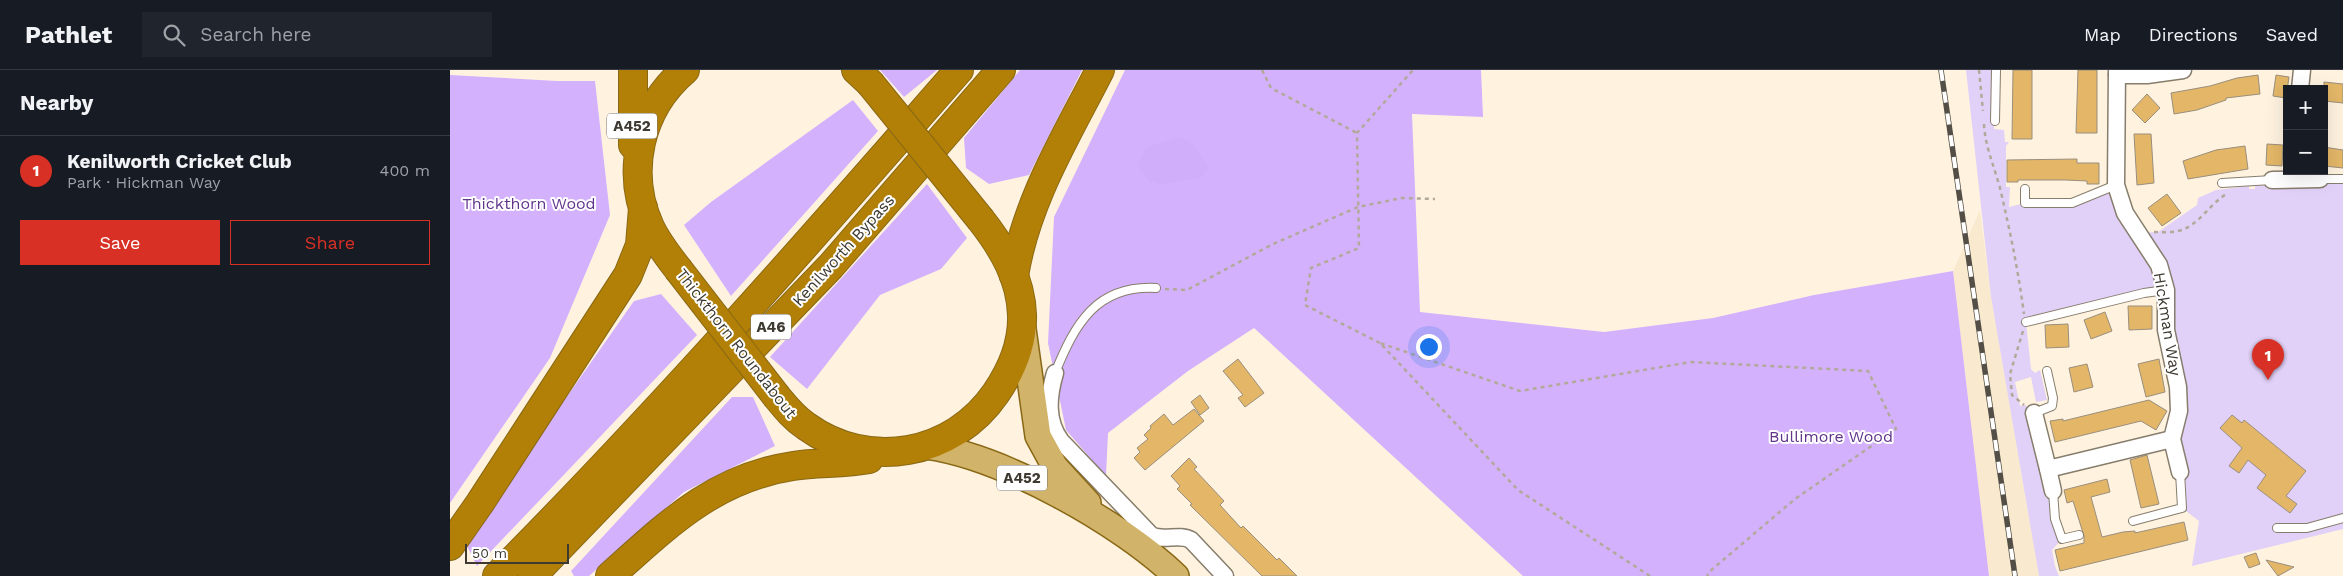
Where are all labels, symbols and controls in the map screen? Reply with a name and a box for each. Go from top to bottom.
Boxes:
search box [142,12,492,57]
text: Pathlet [25,21,112,49]
icon: search [160,21,188,49]
text: Search here [200,23,312,46]
text: Map [2084,24,2121,45]
text: Directions [2149,24,2238,45]
text: Saved [2266,24,2318,45]
map controls [2283,85,2328,175]
button: + [2283,85,2328,130]
text: Nearby [20,90,93,115]
road number: A452 [607,114,657,138]
button: − [2283,130,2328,175]
text: Kenilworth Cricket Club [67,150,292,173]
text: 1 [33,161,39,180]
text: 400 m [380,161,430,180]
text: Park · Hickman Way [67,173,221,192]
street label: Kenilworth Bypass [788,191,898,310]
park label: Thickthorn Wood [462,194,596,213]
button: Save [20,220,220,265]
button: Share [230,220,430,265]
street label: Thickthorn Roundabout [672,265,801,422]
street label: Hickman Way [2150,271,2185,378]
road number: A46 [751,314,791,340]
your location [1416,334,1442,360]
pin: 1 [2252,339,2284,380]
park label: Bullimore Wood [1769,427,1893,446]
road number: A452 [997,466,1047,490]
scale bar [465,541,569,564]
text: 50 m [472,545,507,561]

